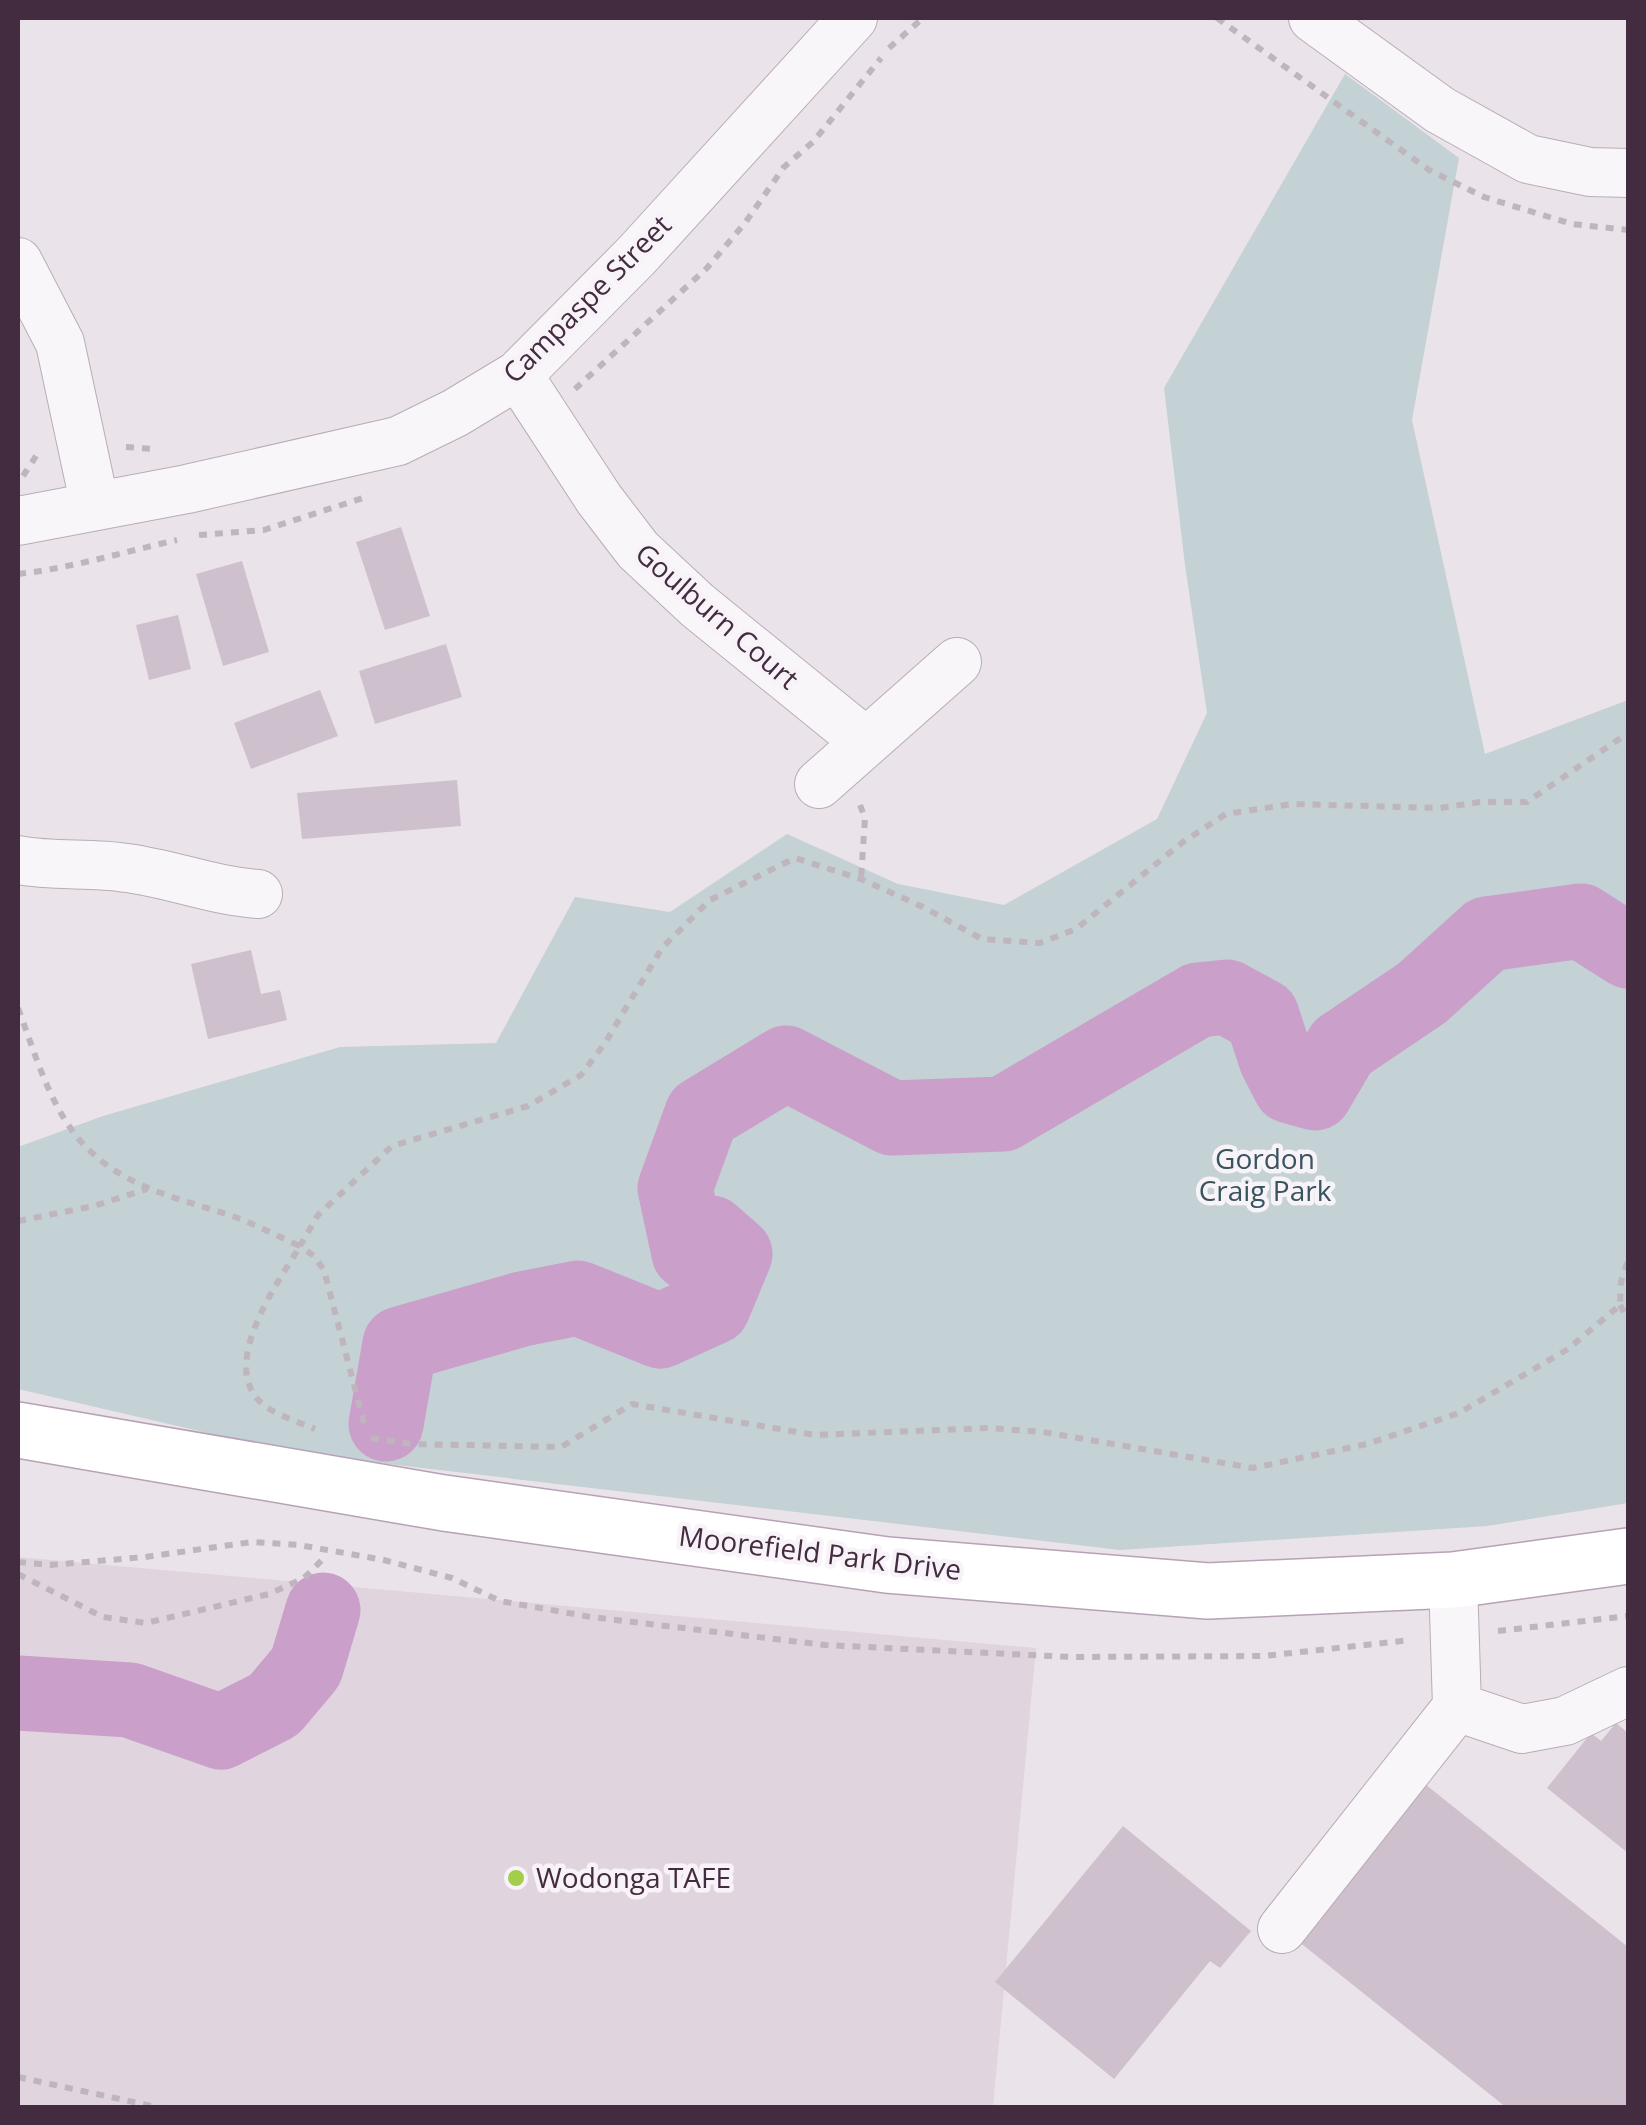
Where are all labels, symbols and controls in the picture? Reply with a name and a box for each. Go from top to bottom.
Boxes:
street label: Campaspe Street [494,206,679,391]
street label: Goulburn Court [628,534,807,697]
park label: Gordon Craig Park [1199,1139,1332,1209]
street label: Moorefield Park Drive [677,1516,963,1588]
place label: Wodonga TAFE [536,1858,731,1896]
marker: Wodonga TAFE [505,1867,527,1889]

